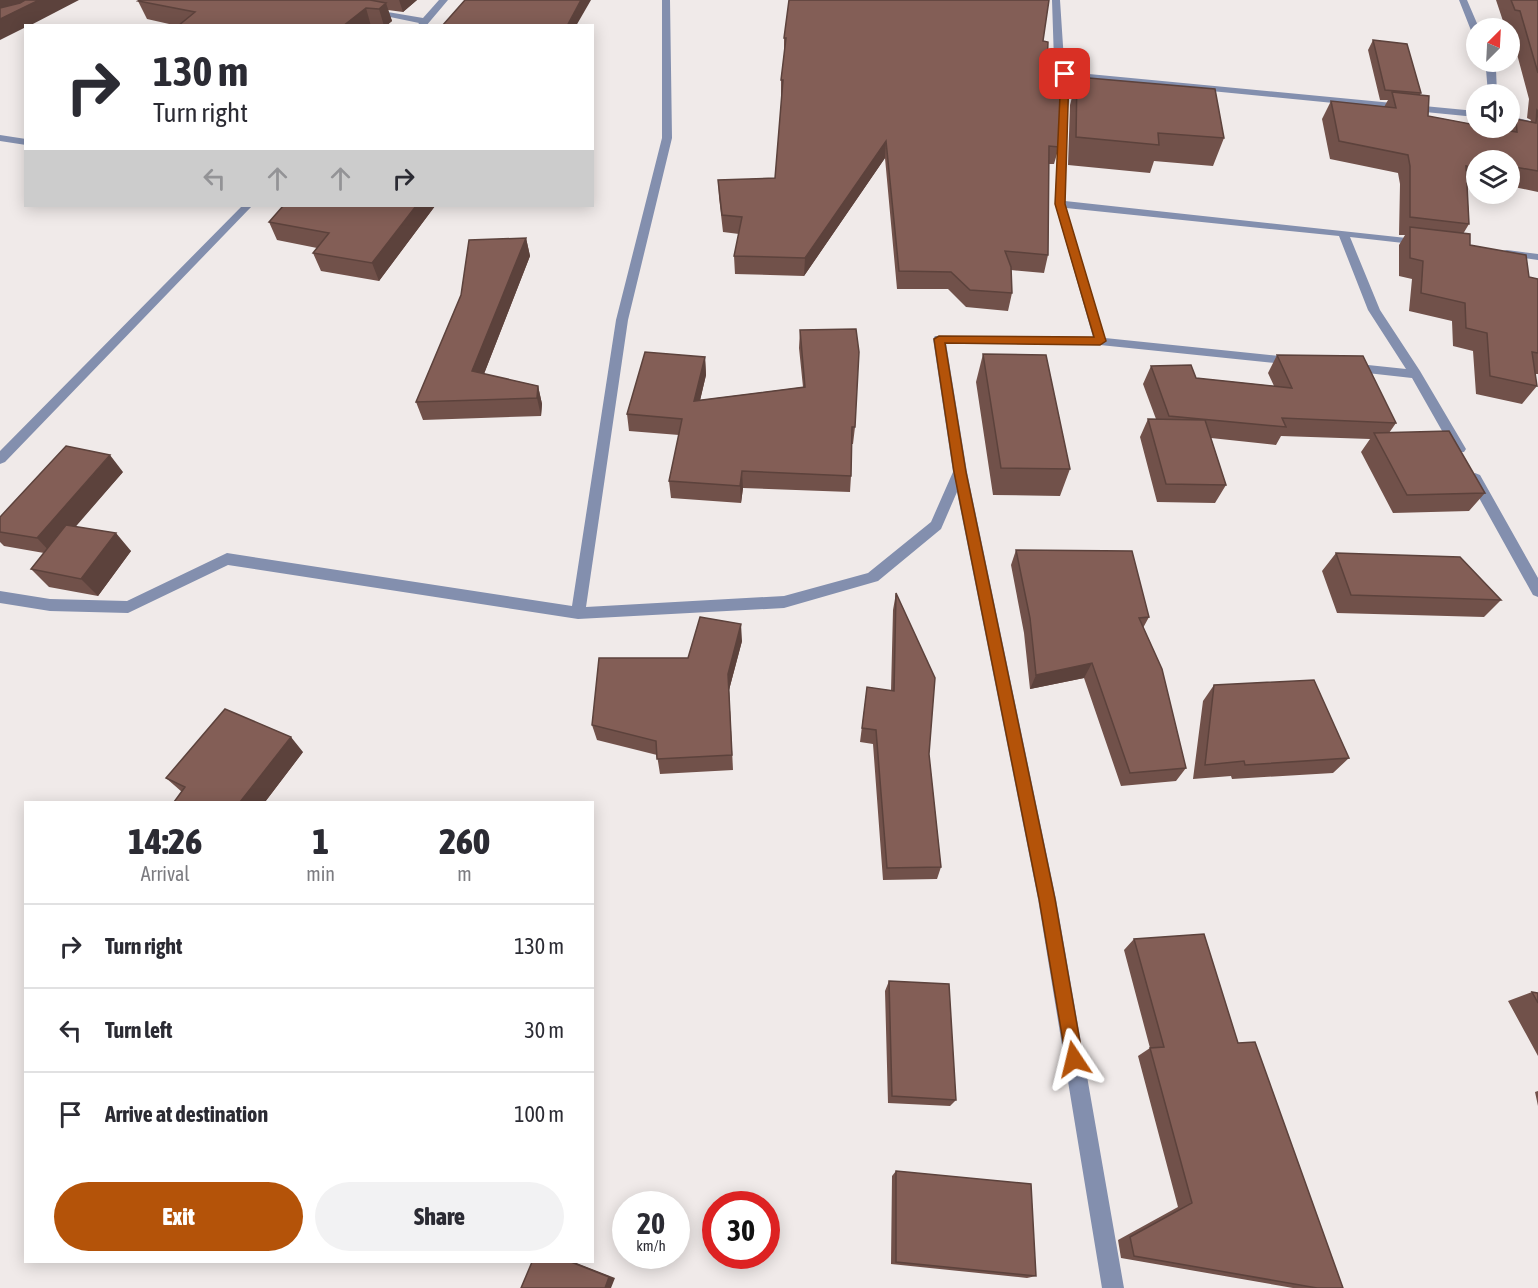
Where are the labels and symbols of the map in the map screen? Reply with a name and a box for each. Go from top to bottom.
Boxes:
north arrow [1466,18,1520,72]
pin [1039,48,1090,99]
position arrow [1042,1027,1106,1091]
speed limit sign: 30 [702,1191,780,1269]

